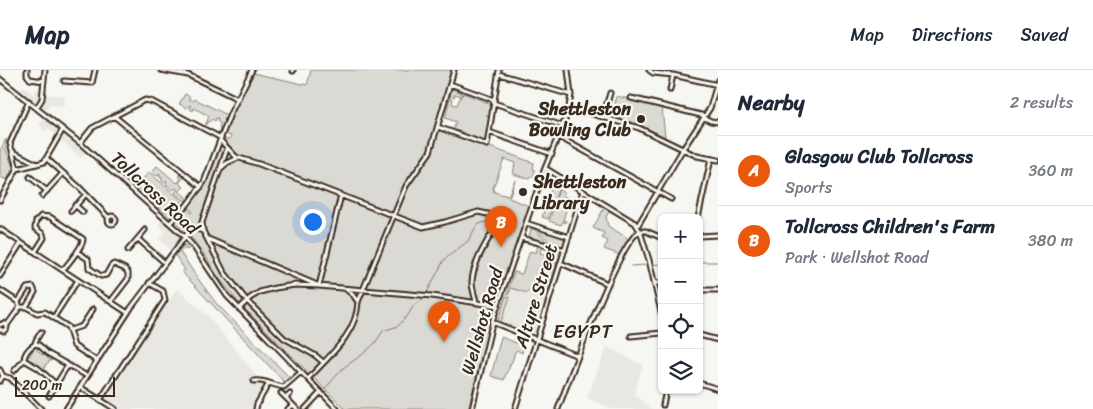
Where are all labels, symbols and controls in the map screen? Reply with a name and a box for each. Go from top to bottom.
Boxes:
text: Map [25,14,69,56]
text: Map [851,19,884,51]
text: Directions [912,19,993,51]
text: Saved [1021,19,1068,51]
text: Nearby [738,84,804,122]
text: 2 results [1010,88,1073,117]
place label: Shettleston Bowling Club [529,93,631,146]
marker: Shettleston Bowling Club [635,113,647,125]
text: Glasgow Club Tollcross [785,140,973,173]
street label: Tollcross Road [103,143,208,244]
text: A [749,156,759,185]
text: 360 m [1029,156,1073,185]
place label: Shettleston Library [532,166,626,219]
text: Sports [785,173,832,202]
marker: Shettleston Library [517,186,529,198]
pin: B [485,206,517,247]
your location [300,209,326,235]
text: Tollcross Children's Farm [785,210,995,243]
map controls [658,214,703,394]
button: + [658,214,703,259]
text: B [749,226,759,255]
text: 380 m [1028,226,1073,255]
street label: Altyre Street [505,240,567,353]
text: Park · Wellshot Road [785,243,928,272]
button: − [658,259,703,304]
street label: Wellshot Road [451,262,513,378]
pin: A [428,301,460,342]
button: locate [658,304,703,349]
district label: EGYPT [553,315,613,348]
button: layers [658,349,703,394]
text: 200 m [22,373,62,398]
scale bar [15,374,115,397]

